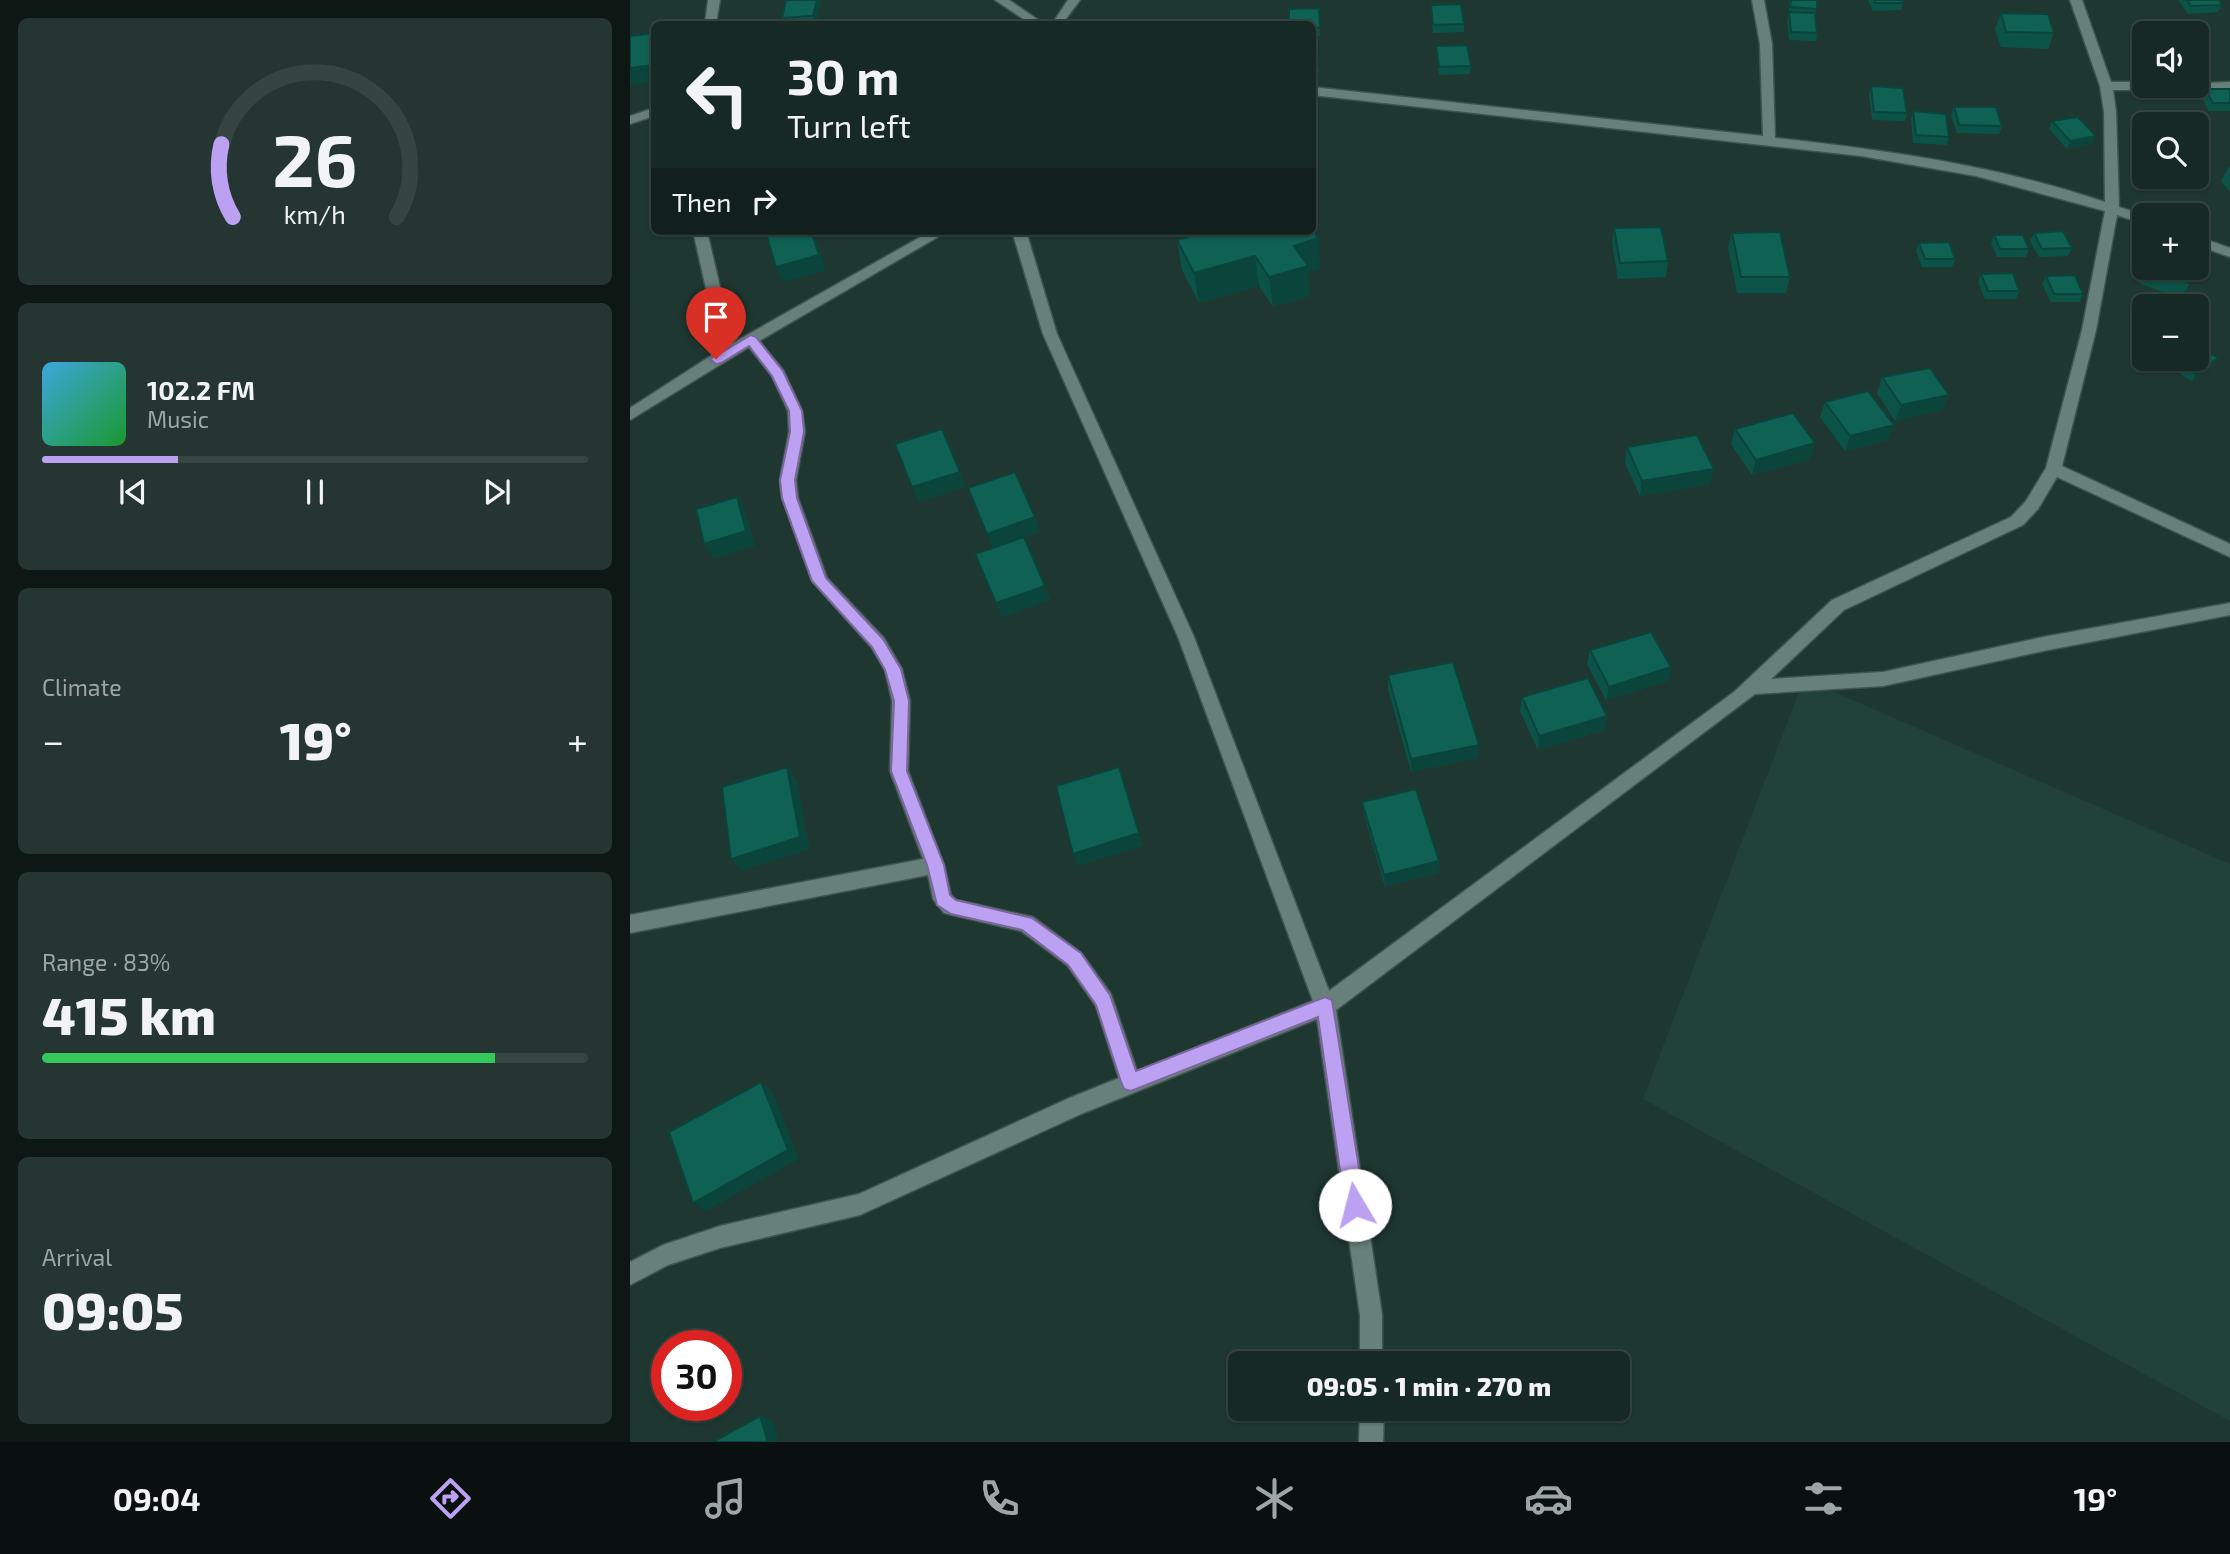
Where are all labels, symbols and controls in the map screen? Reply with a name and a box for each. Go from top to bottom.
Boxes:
map controls [2132,21,2209,371]
button: sound [2132,21,2209,98]
text: 30 m [787,46,899,105]
icon: left [672,49,763,140]
text: Turn left [787,106,911,144]
button: search [2132,112,2209,189]
text: 26 [272,115,358,203]
icon: right [745,182,783,220]
text: Then [672,186,731,217]
text: km/h [284,199,346,229]
button: + [2132,203,2209,280]
pin [686,287,746,359]
button: − [2132,294,2209,371]
icon: arrive [697,298,735,336]
text: 102.2 FM [147,374,255,405]
text: Music [147,405,209,433]
icon: previous [114,473,152,511]
icon: pause [296,473,334,511]
icon: next [478,473,516,511]
text: Climate [42,673,122,701]
text: 19° [280,708,352,770]
text: − [42,717,64,763]
text: + [567,717,588,763]
text: Range · 83% [42,948,170,976]
text: 415 km [42,983,216,1045]
position arrow [1318,1168,1392,1242]
text: Arrival [42,1243,112,1271]
text: 09:05 [42,1278,184,1340]
speed limit sign: 30 [651,1330,742,1421]
text: 09:05 · 1 min · 270 m [1307,1370,1551,1401]
icon: directions [426,1474,475,1523]
icon: music [701,1474,750,1523]
icon: phone [975,1474,1024,1523]
icon: climate [1250,1474,1299,1523]
icon: car [1524,1474,1573,1523]
icon: filters [1799,1474,1848,1523]
text: 09:04 [113,1479,201,1517]
text: 19° [2073,1479,2117,1517]

